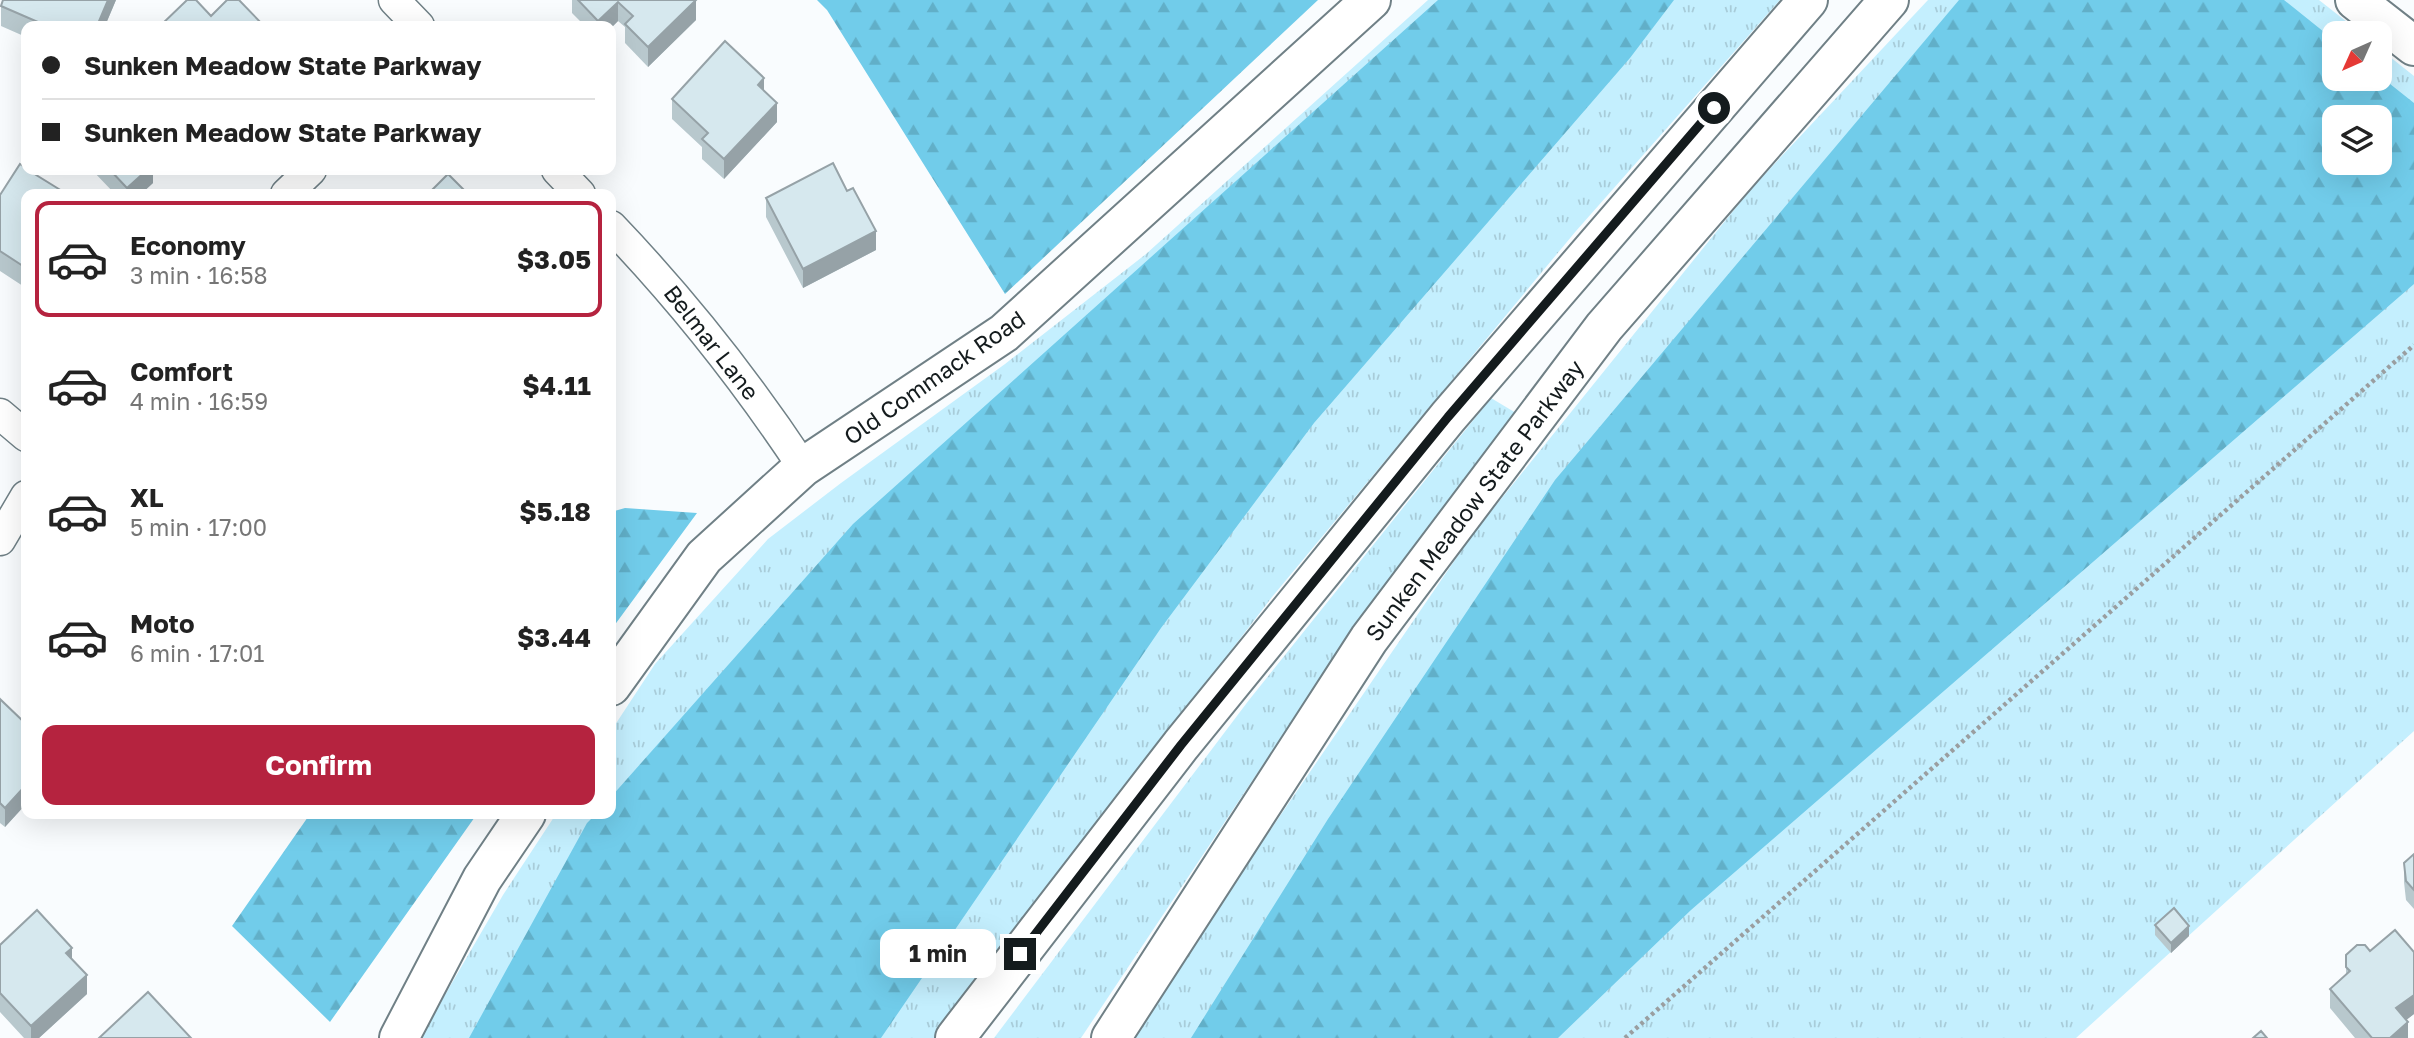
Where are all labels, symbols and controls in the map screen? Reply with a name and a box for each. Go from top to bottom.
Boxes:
north arrow [2322,21,2392,91]
map controls [2322,21,2392,175]
text: Sunken Meadow State Parkway [84,50,482,81]
route start [1698,92,1730,124]
button: layers [2322,105,2392,175]
text: Sunken Meadow State Parkway [84,117,482,148]
icon: car [46,228,109,291]
text: Economy [130,230,246,261]
text: $3.05 [517,244,591,275]
text: 3 min · 16:58 [130,261,268,289]
street label: Belmar Lane [658,279,766,405]
street label: Old Commack Road [838,304,1030,450]
icon: car [46,354,109,417]
street label: Sunken Meadow State Parkway [1359,354,1589,646]
text: Comfort [130,356,233,387]
text: $4.11 [522,370,591,401]
text: 4 min · 16:59 [130,387,268,415]
icon: car [46,480,109,543]
text: XL [130,482,164,513]
text: $5.18 [519,496,591,527]
text: 5 min · 17:00 [130,513,267,541]
icon: car [46,606,109,669]
text: Moto [130,608,195,639]
text: $3.44 [517,622,591,653]
text: 6 min · 17:01 [130,639,264,667]
button: Confirm [42,725,595,805]
callout: 1 min [880,930,996,978]
route end [1004,938,1036,970]
text: 1 min [909,939,967,967]

